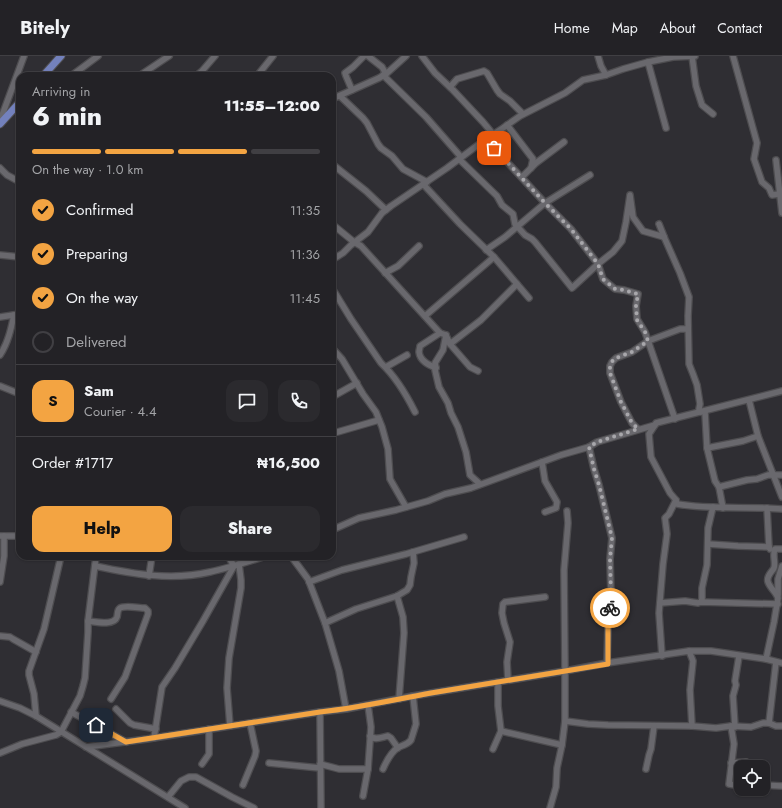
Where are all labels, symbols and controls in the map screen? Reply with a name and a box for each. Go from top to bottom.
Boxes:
text: Bitely [20,14,70,41]
text: Home [554,18,590,38]
text: Map [612,18,638,38]
text: About [660,18,695,38]
text: Contact [717,18,762,38]
text: Arriving in [32,82,90,101]
text: 11:55–12:00 [224,95,320,117]
text: 6 min [32,97,102,135]
pin [477,131,511,165]
icon: bag [483,137,505,159]
text: On the way · 1.0 km [32,160,143,179]
icon: check [32,199,54,221]
text: Confirmed [66,199,134,221]
text: 11:35 [290,201,320,220]
icon: check [32,243,54,265]
text: Preparing [66,243,128,265]
text: 11:36 [290,245,320,264]
icon: check [32,287,54,309]
text: On the way [66,287,138,309]
text: 11:45 [289,289,320,308]
text: Delivered [66,331,127,353]
text: Sam [84,380,114,402]
button: chat [226,380,268,422]
button: phone [278,380,320,422]
text: S [48,390,58,412]
text: Courier · 4.4 [84,402,157,421]
text: Order #1717 [32,452,113,474]
text: ₦16,500 [257,452,320,474]
button: Help [32,506,172,552]
button: Share [180,506,320,552]
courier [590,588,630,628]
icon: bike [599,597,621,619]
pin [79,708,113,742]
icon: home [85,714,107,736]
map controls [734,760,770,796]
button: locate [734,760,770,796]

